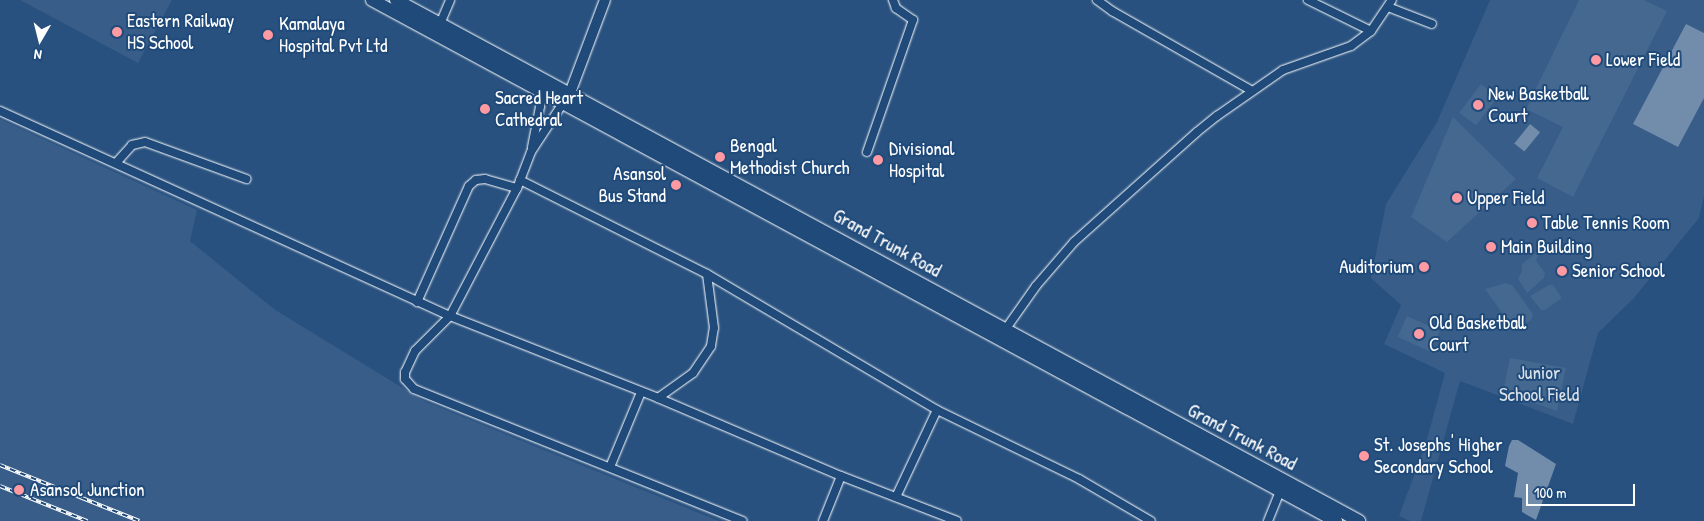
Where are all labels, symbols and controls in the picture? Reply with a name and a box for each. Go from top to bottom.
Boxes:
place label: Eastern Railway HS School [127,10,234,54]
place label: Kamalaya Hospital Pvt Ltd [279,13,387,57]
north arrow [15,15,65,65]
marker: Eastern Railway HS School [111,26,123,38]
marker: Kamalaya Hospital Pvt Ltd [261,28,275,42]
text: N [33,45,43,65]
place label: Lower Field [1606,49,1680,71]
marker: Lower Field [1590,54,1602,66]
place label: New Basketball Court [1488,83,1589,127]
place label: Sacred Heart Cathedral [495,87,583,131]
marker: New Basketball Court [1472,99,1484,111]
marker: Sacred Heart Cathedral [479,103,491,115]
place label: Bengal Methodist Church [730,135,850,179]
place label: Divisional Hospital [889,138,954,182]
marker: Bengal Methodist Church [714,151,726,163]
marker: Divisional Hospital [871,153,885,167]
place label: Asansol Bus Stand [598,163,666,207]
marker: Asansol Bus Stand [670,179,682,191]
place label: Upper Field [1467,187,1544,209]
marker: Upper Field [1451,192,1463,204]
street label: Grand Trunk Road [829,204,945,282]
place label: Table Tennis Room [1542,212,1670,234]
marker: Table Tennis Room [1526,217,1538,229]
place label: Main Building [1501,236,1592,258]
marker: Main Building [1485,241,1497,253]
place label: Auditorium [1339,256,1414,278]
place label: Senior School [1572,260,1665,282]
marker: Auditorium [1418,261,1430,273]
marker: Senior School [1556,265,1568,277]
place label: Old Basketball Court [1429,312,1526,356]
marker: Old Basketball Court [1413,328,1425,340]
park label: Junior School Field [1499,362,1579,406]
street label: Grand Trunk Road [1184,399,1300,475]
place label: St. Josephs' Higher Secondary School [1374,434,1503,478]
marker: St. Josephs' Higher Secondary School [1358,450,1370,462]
scale bar [1529,474,1638,506]
place label: Asansol Junction [30,479,145,501]
text: 100 m [1534,482,1567,503]
marker: Asansol Junction [12,483,26,497]

